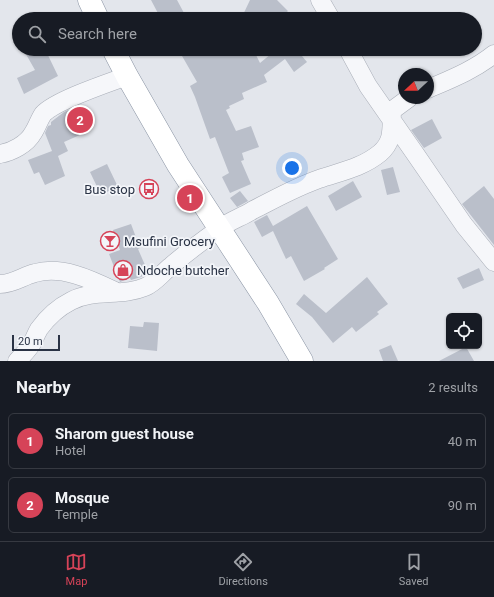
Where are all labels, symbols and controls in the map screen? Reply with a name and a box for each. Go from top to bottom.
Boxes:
search box [12,12,482,56]
icon: search [26,23,48,45]
text: Search here [58,25,137,43]
north arrow [398,68,434,104]
pin: 2 [67,105,93,135]
your location [282,158,302,178]
bus stop icon: Bus stop [138,178,160,200]
place label: Bus stop [84,182,135,197]
pin: 1 [177,183,203,213]
bar icon: Msufini Grocery [99,230,121,252]
place label: Msufini Grocery [124,234,215,249]
shop icon: Ndoche butcher [112,259,134,281]
place label: Ndoche butcher [137,263,230,278]
map controls [446,313,482,349]
button: locate [446,313,482,349]
scale bar [12,333,60,352]
text: 20 m [18,335,43,348]
text: Nearby [16,377,71,397]
text: 2 results [428,380,478,395]
text: Sharom guest house [55,425,194,443]
text: 1 [26,434,34,449]
text: 40 m [448,434,477,449]
text: Hotel [55,443,86,458]
text: Mosque [55,489,109,507]
text: 2 [26,498,34,513]
text: 90 m [448,498,477,513]
text: Temple [55,507,98,522]
tab: Map [65,551,87,588]
tab: Directions [218,551,268,588]
tab: Saved [399,551,429,588]

